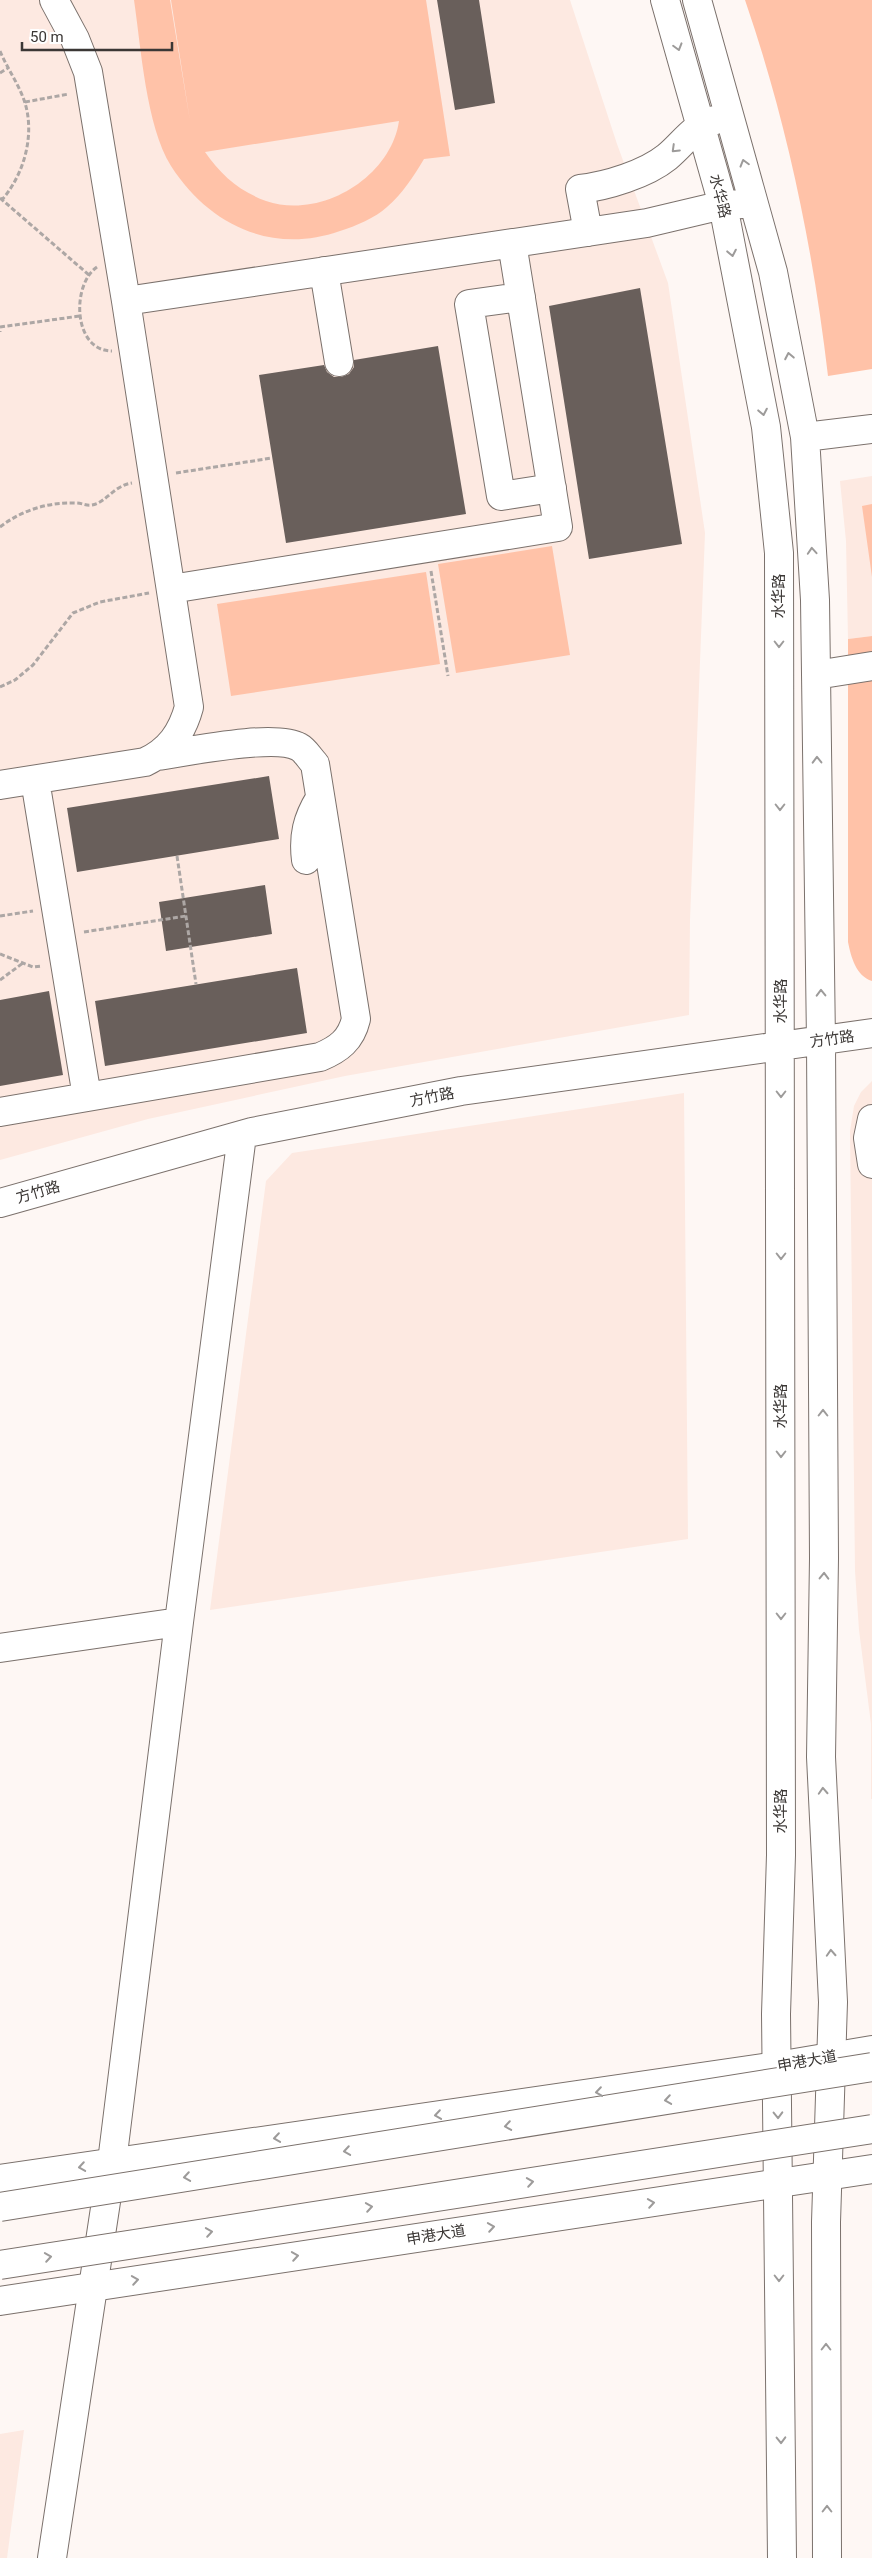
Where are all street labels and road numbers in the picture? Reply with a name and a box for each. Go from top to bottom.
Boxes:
street label: 水华路 [706,172,734,220]
street label: 水华路 [770,573,788,619]
street label: 水华路 [772,978,790,1024]
street label: 方竹路 [808,1027,856,1051]
street label: 方竹路 [408,1084,456,1110]
street label: 方竹路 [14,1177,62,1207]
street label: 水华路 [772,1383,790,1429]
street label: 水华路 [772,1788,790,1834]
street label: 申港大道 [776,2047,838,2075]
street label: 申港大道 [405,2221,467,2249]

